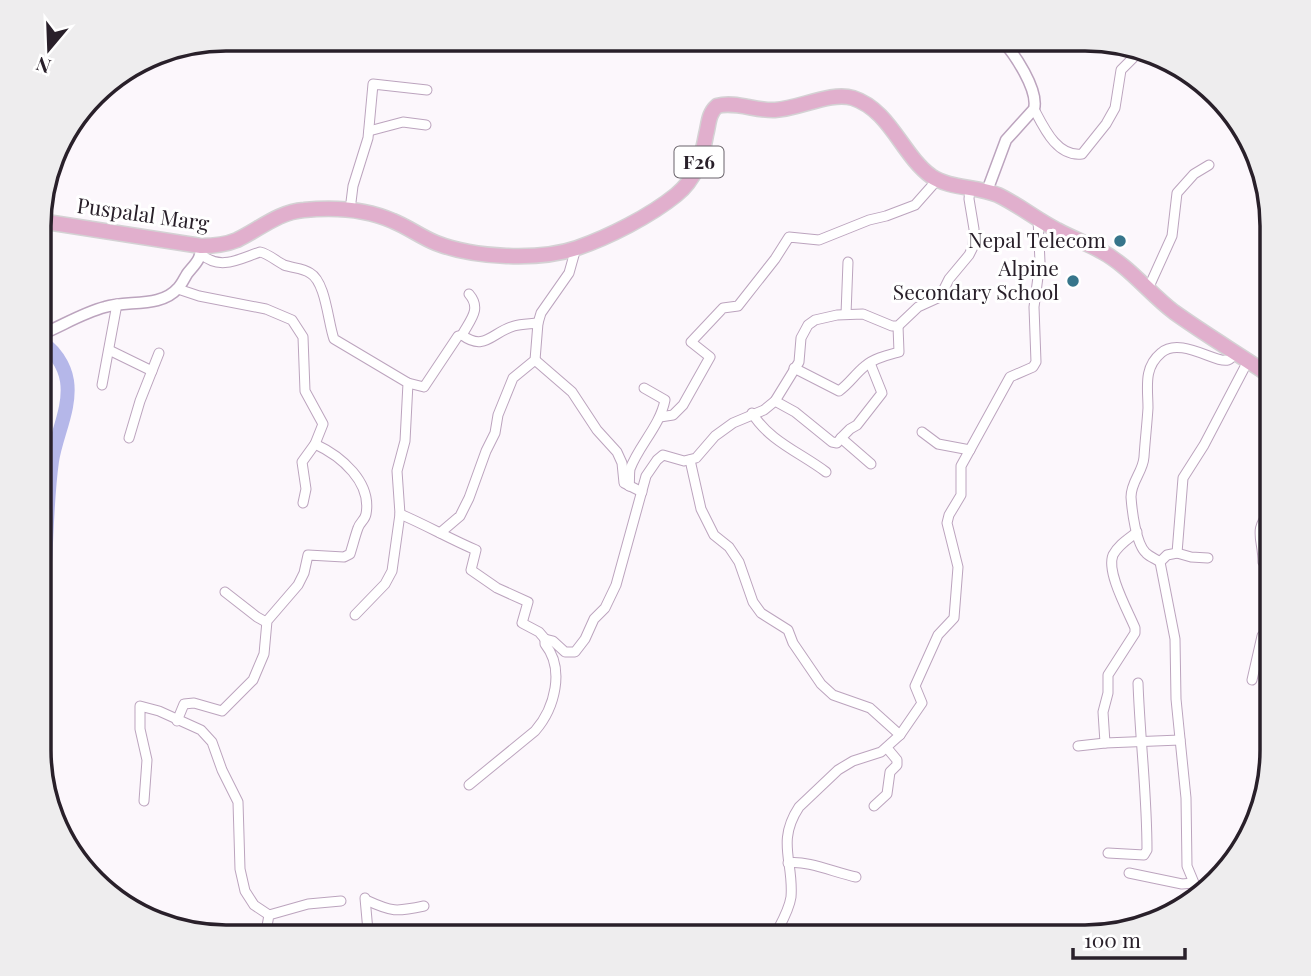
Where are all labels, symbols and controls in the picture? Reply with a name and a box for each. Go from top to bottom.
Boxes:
north arrow [14,14,84,84]
text: N [32,51,54,81]
road number: F26 [674,146,724,178]
street label: Puspalal Marg [75,190,211,236]
place label: Nepal Telecom [968,225,1106,253]
marker: Nepal Telecom [1112,233,1128,249]
place label: Alpine Secondary School [893,253,1059,305]
marker: Alpine Secondary School [1065,273,1081,289]
scale bar [1073,916,1185,960]
text: 100 m [1084,925,1141,953]

